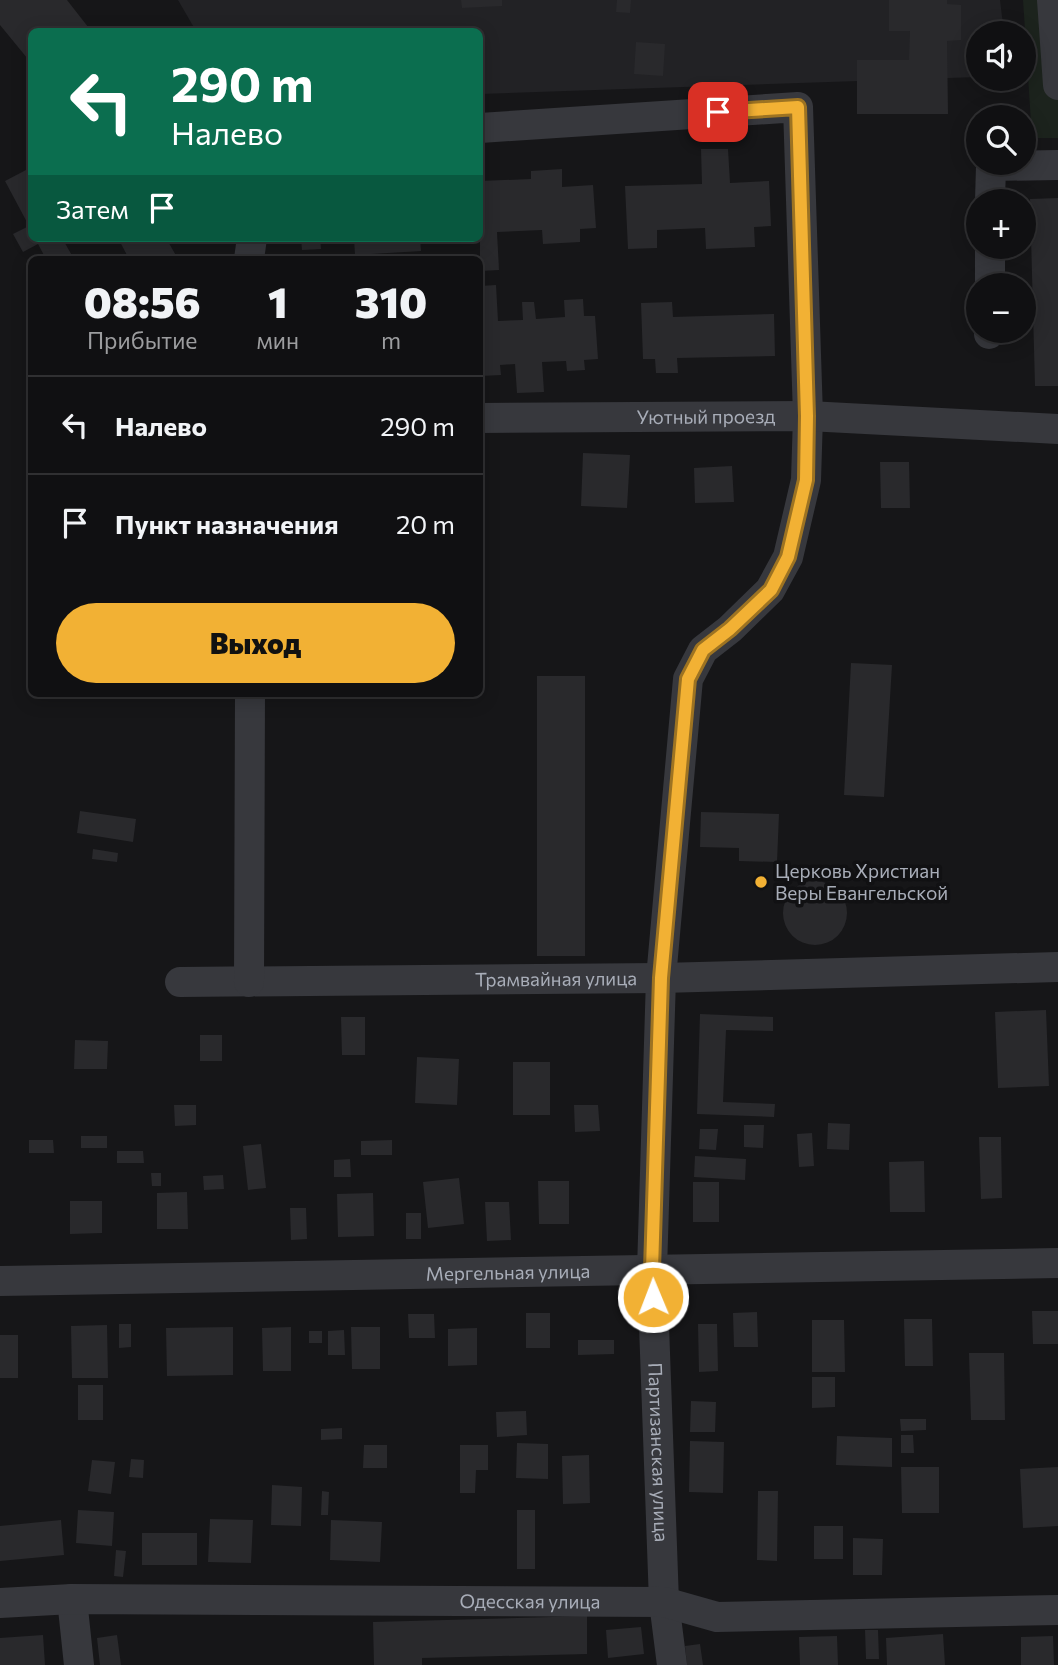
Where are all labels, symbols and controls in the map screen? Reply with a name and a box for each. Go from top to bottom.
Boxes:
map controls [966,21,1036,343]
button: sound [966,21,1036,91]
text: 290 m [171,52,313,112]
icon: left [56,56,147,147]
pin [688,82,748,142]
icon: arrive [699,93,737,131]
button: search [966,105,1036,175]
text: Налево [171,112,283,152]
icon: arrive [143,189,181,227]
button: + [966,189,1036,259]
text: Затем [56,193,129,224]
button: − [966,273,1036,343]
text: 08:56 [84,275,201,327]
text: 1 [268,275,288,327]
text: 310 [355,275,427,327]
text: Прибытие [87,326,197,354]
text: мин [256,326,299,354]
text: m [381,326,401,354]
street label: Уютный проезд [637,404,775,428]
icon: left [56,406,94,444]
text: Налево [115,410,207,441]
text: 290 m [380,410,455,441]
icon: arrive [56,504,94,542]
text: Пункт назначения [115,508,339,539]
text: 20 m [396,508,455,539]
button: Выход [56,603,455,683]
place label: Церковь Христиан Веры Евангельской [775,859,948,904]
marker: Церковь Христиан Веры Евангельской [753,874,769,890]
street label: Трамвайная улица [475,966,637,991]
street label: Мергельная улица [425,1259,590,1285]
position arrow [616,1260,690,1334]
street label: Партизанская улица [644,1362,674,1543]
street label: Одесская улица [459,1589,600,1613]

